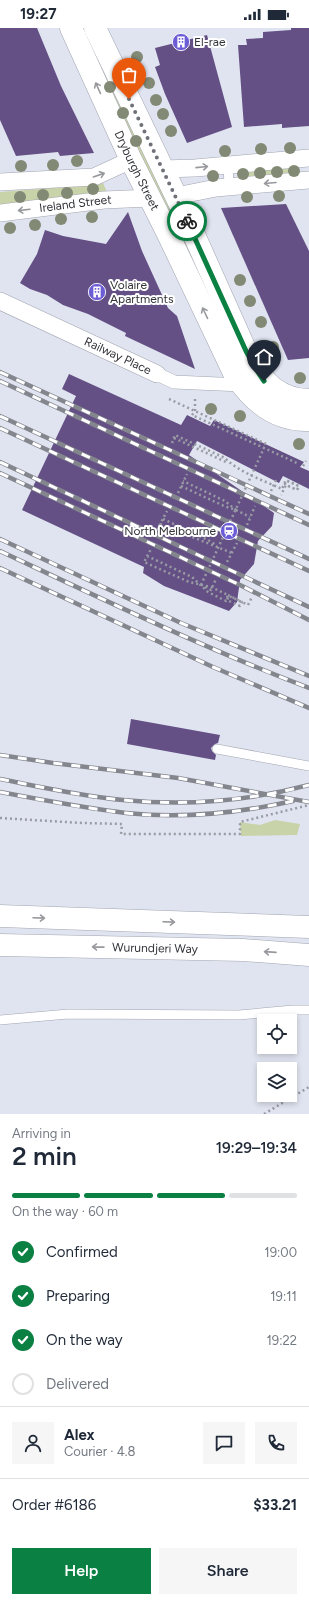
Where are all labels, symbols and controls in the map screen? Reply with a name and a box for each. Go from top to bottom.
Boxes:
text: 19:27 [20,5,57,23]
building icon: El-rae [171,32,191,52]
place label: El-rae [194,35,226,49]
pin [112,58,146,99]
icon: bag [118,64,140,86]
one-way arrow [94,82,101,94]
street label: Dryburgh Street [112,129,162,213]
one-way arrow [195,163,208,171]
one-way arrow [93,170,105,178]
one-way arrow [264,179,277,187]
street label: Ireland Street [38,193,112,215]
courier [167,201,207,241]
one-way arrow [18,206,31,214]
icon: bike [176,210,198,232]
place label: Volaire Apartments [110,278,174,306]
building icon: Volaire Apartments [87,282,107,302]
one-way arrow [201,307,208,319]
street label: Railway Place [82,334,154,378]
pin [247,340,281,381]
icon: home [253,346,275,368]
station icon: North Melbourne [219,521,239,541]
place label: North Melbourne [124,524,216,538]
one-way arrow [32,914,45,921]
one-way arrow [162,918,175,926]
street label: Wurundjeri Way [112,940,199,956]
one-way arrow [92,943,105,951]
one-way arrow [264,948,277,955]
map controls [257,1014,297,1102]
button: locate [257,1014,297,1054]
button: layers [257,1062,297,1102]
text: Arriving in [12,1126,71,1141]
text: 19:29–19:34 [216,1139,297,1157]
text: 2 min [12,1140,77,1172]
text: On the way · 60 m [12,1204,118,1219]
icon: check [12,1241,34,1263]
text: Confirmed [46,1243,118,1261]
text: 19:00 [264,1245,297,1260]
icon: check [12,1285,34,1307]
text: Preparing [46,1287,110,1305]
text: 19:11 [270,1289,297,1304]
icon: check [12,1329,34,1351]
text: On the way [46,1331,123,1349]
text: 19:22 [266,1333,297,1348]
text: Delivered [46,1375,109,1393]
button: person [12,1422,54,1464]
button: chat [203,1422,245,1464]
button: phone [255,1422,297,1464]
text: Alex [64,1426,94,1444]
text: Courier · 4.8 [64,1444,136,1459]
text: Order #6186 [12,1496,96,1514]
text: $33.21 [253,1496,297,1514]
button: Help [12,1548,151,1594]
button: Share [159,1548,297,1594]

